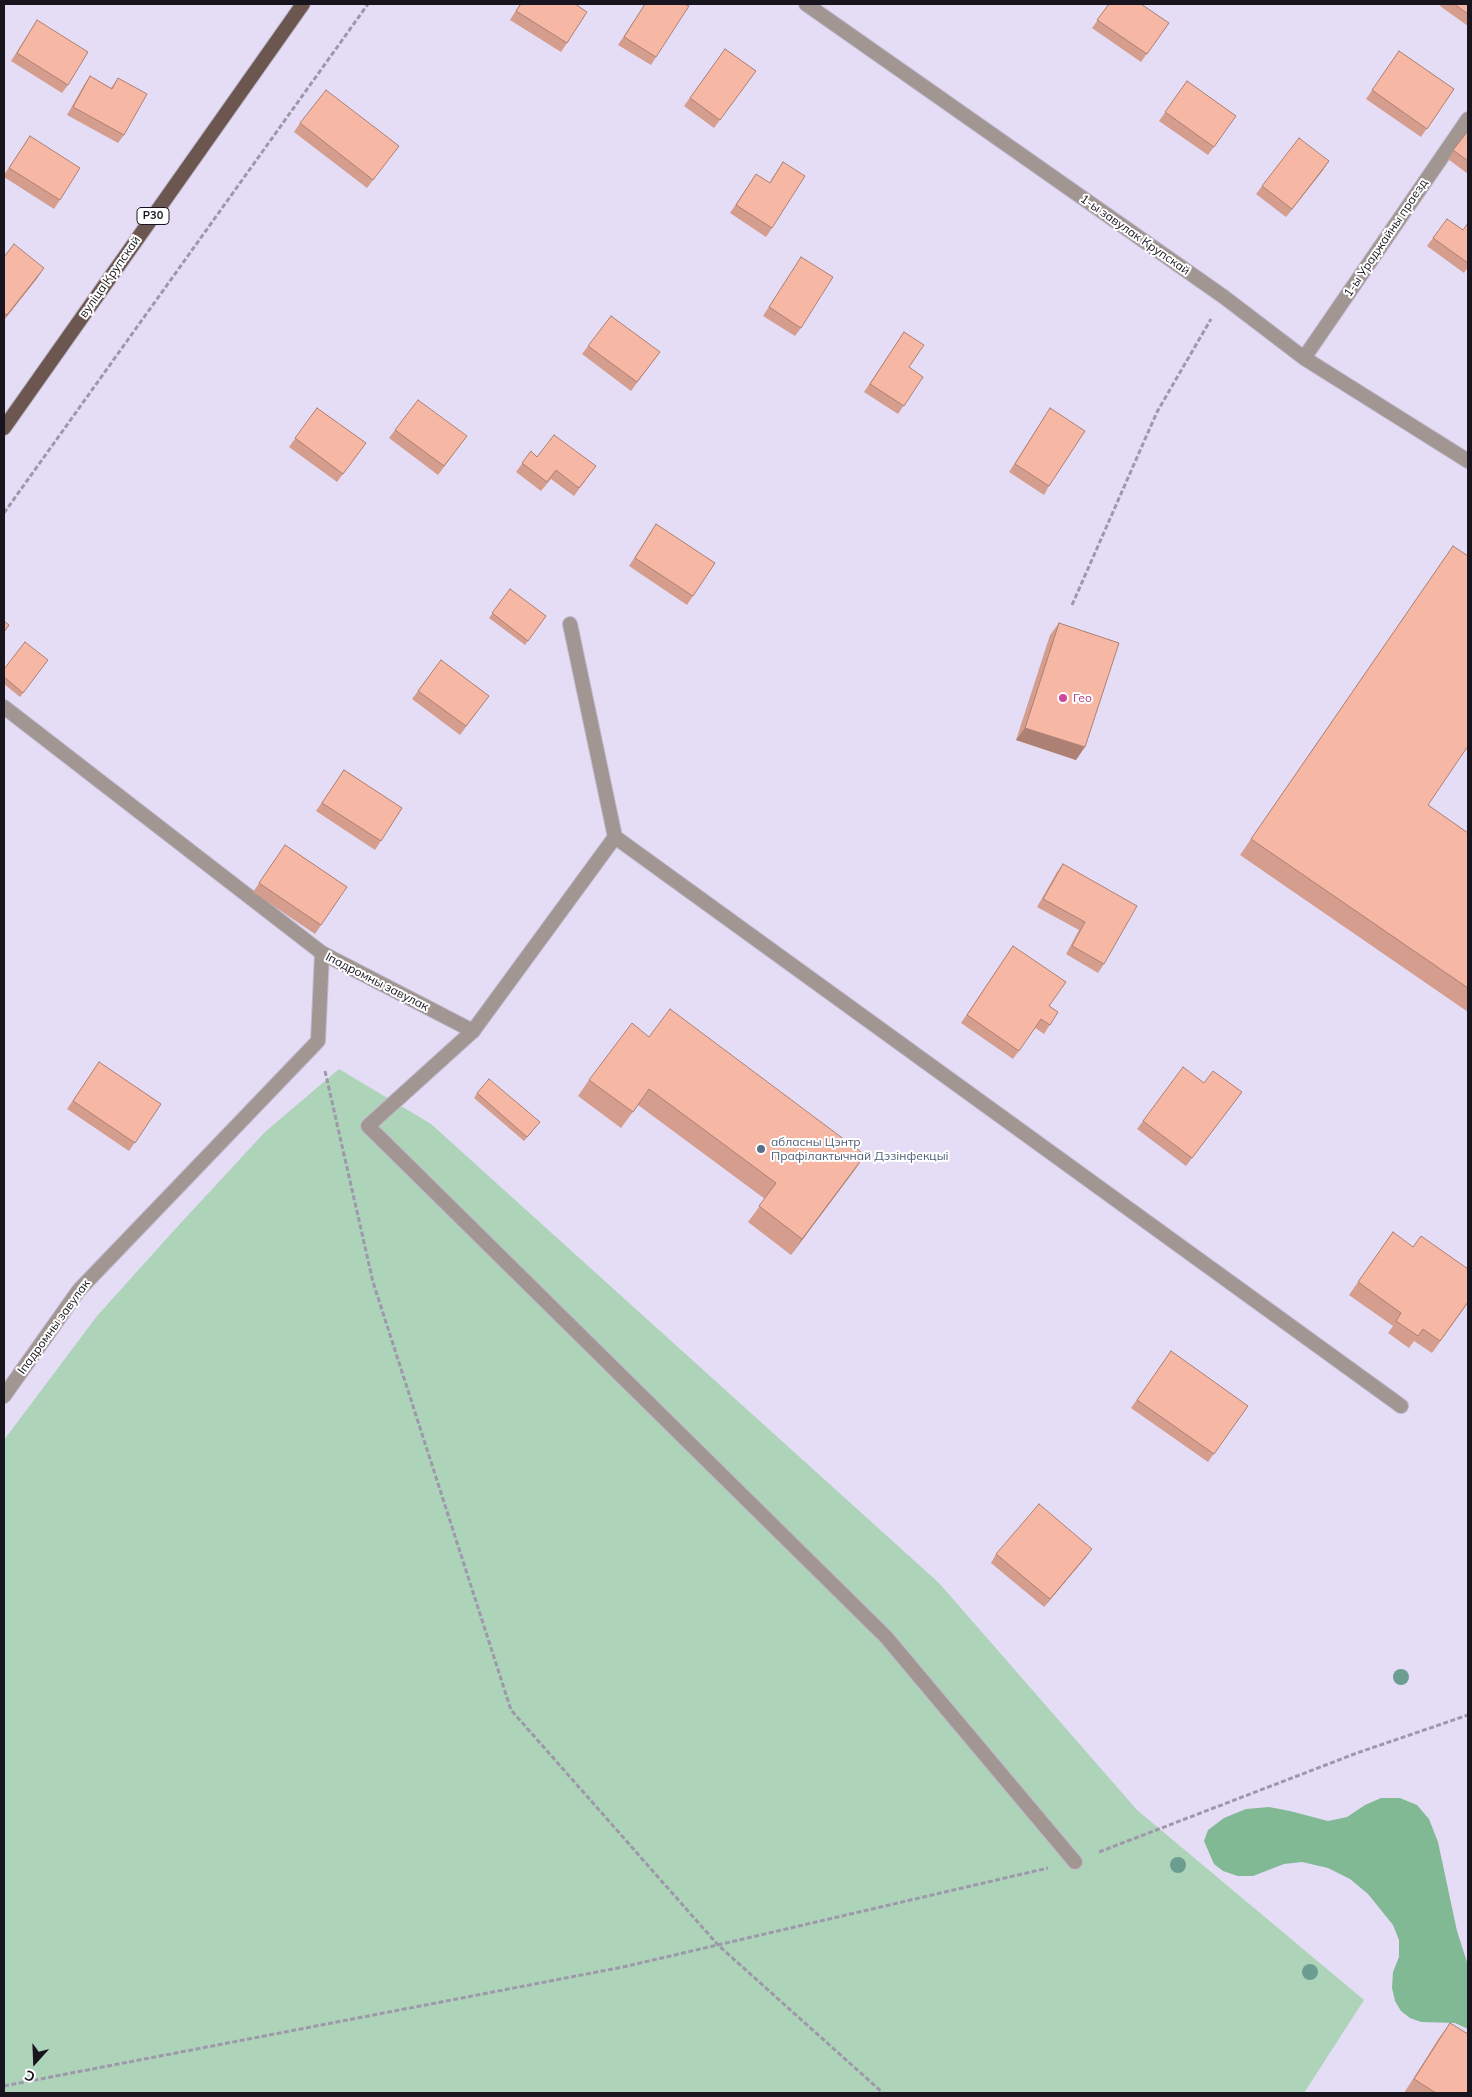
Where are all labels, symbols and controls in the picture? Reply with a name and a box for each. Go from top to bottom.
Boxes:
street label: 1-ы Ураджайны праезд [1341,176,1431,300]
street label: 1-ы завулак Крупскай [1077,192,1193,278]
road number: Р30 [137,208,169,225]
street label: вуліца Крупскай [76,233,144,321]
place label: Гео [1073,691,1092,705]
marker: Гео [1057,692,1069,704]
street label: Іпадромны завулак [323,950,431,1014]
place label: абласны Цэнтр Прафілактычнай Дэзінфекцыі [771,1135,949,1163]
marker: абласны Цэнтр Прафілактычнай Дэзінфекцыі [755,1143,767,1155]
street label: Іпадромны завулак [15,1277,93,1377]
north arrow [10,2037,60,2087]
text: С [22,2066,37,2086]

